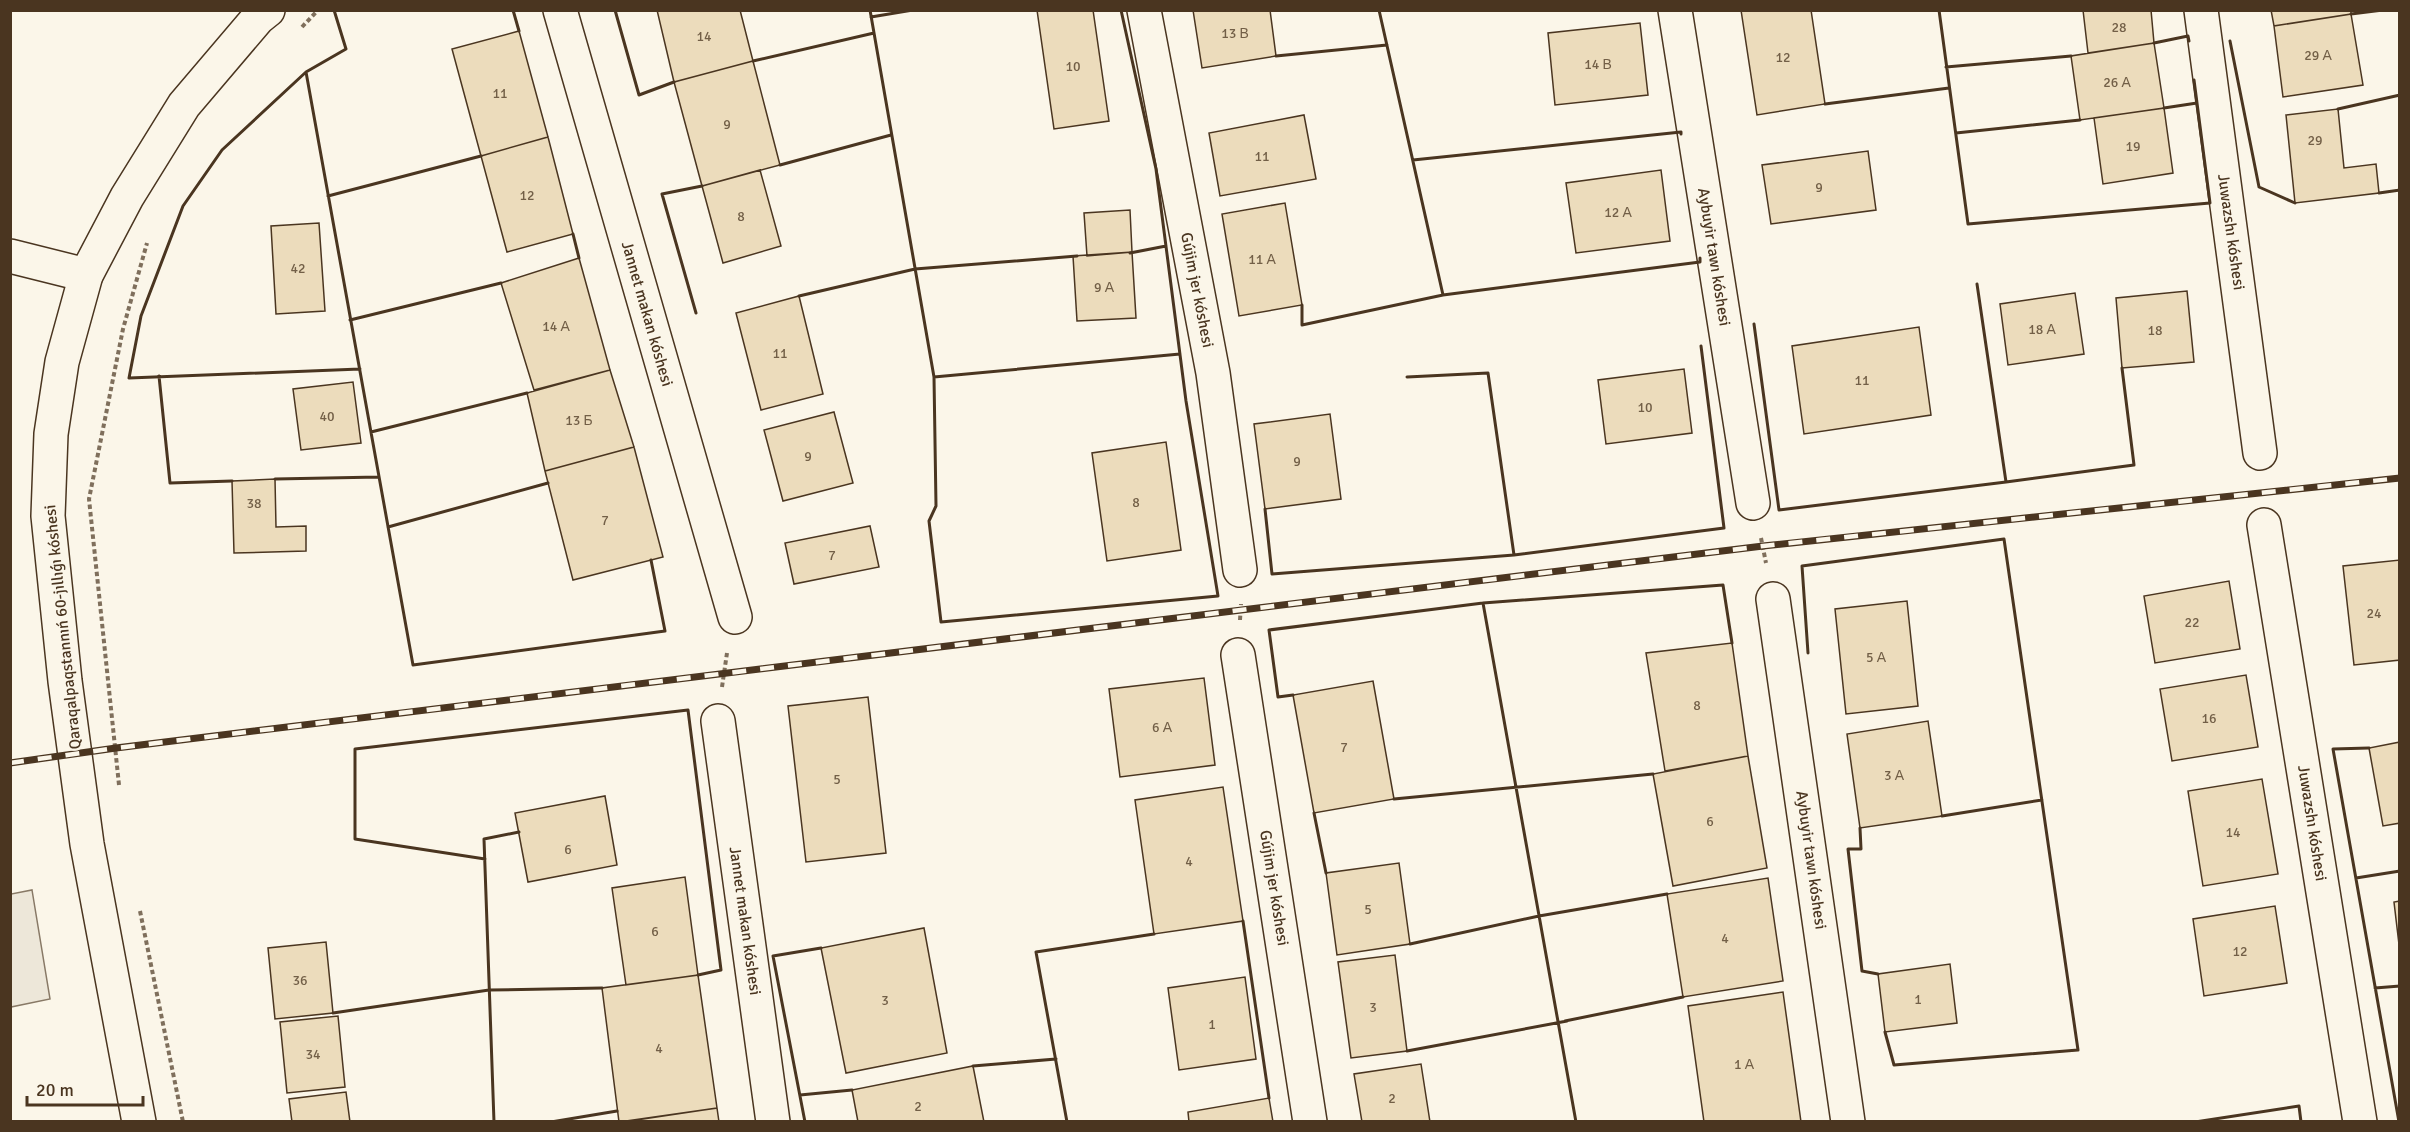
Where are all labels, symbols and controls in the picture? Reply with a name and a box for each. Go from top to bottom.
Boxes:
house number: 28 [2111,19,2127,36]
house number: 13 В [1221,25,1249,42]
house number: 14 [696,28,712,45]
house number: 29 А [2304,47,2332,64]
house number: 12 [1775,49,1791,66]
house number: 14 В [1584,56,1612,73]
house number: 10 [1065,58,1081,75]
house number: 26 А [2103,74,2131,91]
house number: 11 [492,85,508,102]
house number: 9 [723,116,731,133]
house number: 29 [2307,132,2323,149]
house number: 19 [2125,138,2141,155]
house number: 11 [1254,148,1270,165]
street label: Juwazshı kóshesi [2213,173,2249,291]
house number: 9 [1815,179,1823,196]
street label: Aybuyir tawı kóshesi [1693,186,1735,328]
house number: 12 [519,187,535,204]
house number: 12 А [1604,204,1632,221]
house number: 8 [737,208,745,225]
street label: Gújim jer kóshesi [1176,231,1218,349]
street label: Jannet makan kóshesi [617,239,677,389]
house number: 11 А [1248,251,1276,268]
house number: 42 [290,260,306,277]
house number: 9 А [1094,279,1115,296]
house number: 14 А [542,318,570,335]
house number: 18 А [2028,321,2056,338]
house number: 18 [2147,322,2163,339]
house number: 11 [772,345,788,362]
house number: 11 [1854,372,1870,389]
house number: 10 [1637,399,1653,416]
house number: 40 [319,408,335,425]
house number: 13 Б [565,412,593,429]
house number: 9 [804,448,812,465]
house number: 9 [1293,453,1301,470]
house number: 8 [1132,494,1140,511]
house number: 38 [246,495,262,512]
street label: Qaraqalpaqstannıń 60-jıllıǵı kóshesi [40,504,86,750]
house number: 7 [601,512,609,529]
house number: 7 [828,547,836,564]
house number: 24 [2366,605,2382,622]
house number: 22 [2184,614,2200,631]
house number: 5 А [1866,649,1887,666]
house number: 8 [1693,697,1701,714]
house number: 16 [2201,710,2217,727]
house number: 6 А [1152,719,1173,736]
house number: 7 [1340,739,1348,756]
street label: Juwazshı kóshesi [2293,764,2331,882]
house number: 3 А [1884,767,1905,784]
house number: 5 [833,771,841,788]
street label: Aybuyir tawı kóshesi [1791,789,1831,931]
house number: 6 [1706,813,1714,830]
house number: 14 [2225,824,2241,841]
street label: Gújim jer kóshesi [1255,829,1293,947]
house number: 6 [564,841,572,858]
street label: Jannet makan kóshesi [725,845,765,997]
house number: 4 [1185,853,1193,870]
house number: 5 [1364,901,1372,918]
house number: 6 [651,923,659,940]
house number: 4 [1721,930,1729,947]
house number: 12 [2232,943,2248,960]
house number: 36 [292,972,308,989]
house number: 1 [1914,991,1922,1008]
house number: 3 [881,992,889,1009]
house number: 3 [1369,999,1377,1016]
house number: 1 [1208,1016,1216,1033]
house number: 4 [655,1040,663,1057]
house number: 34 [305,1046,321,1063]
house number: 1 А [1734,1056,1755,1073]
scale bar [27,1069,142,1107]
text: 20 m [36,1079,74,1101]
house number: 2 [1388,1090,1396,1107]
house number: 2 [914,1098,922,1115]

